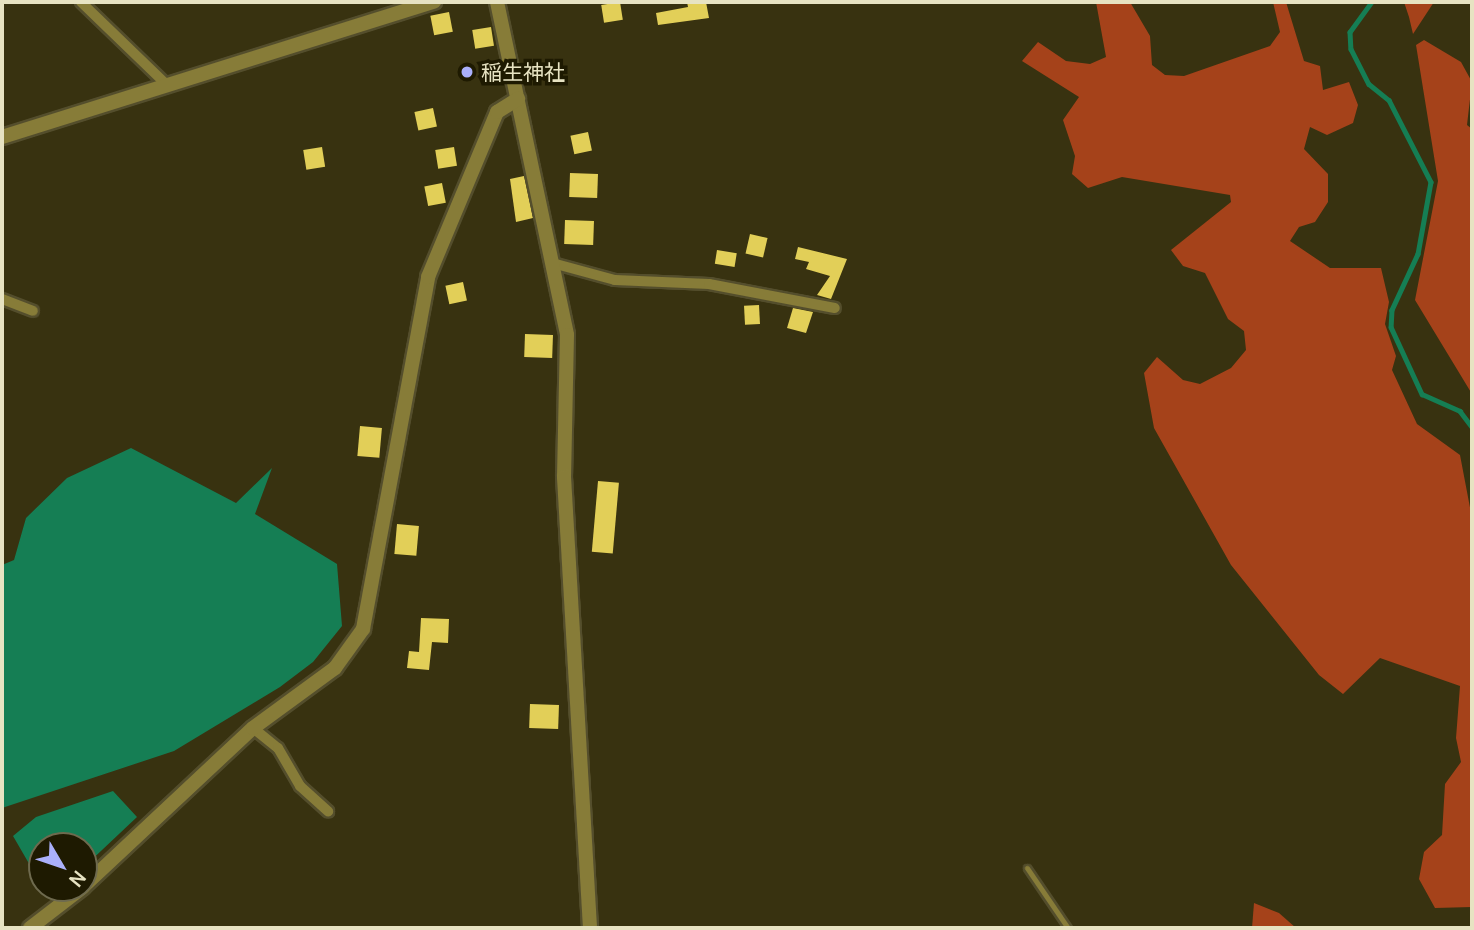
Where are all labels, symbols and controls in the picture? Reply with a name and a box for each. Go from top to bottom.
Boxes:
place label: 稲生神社 [481,59,565,85]
marker: 稲生神社 [459,64,475,80]
north arrow [28,832,98,902]
text: N [63,865,92,892]

